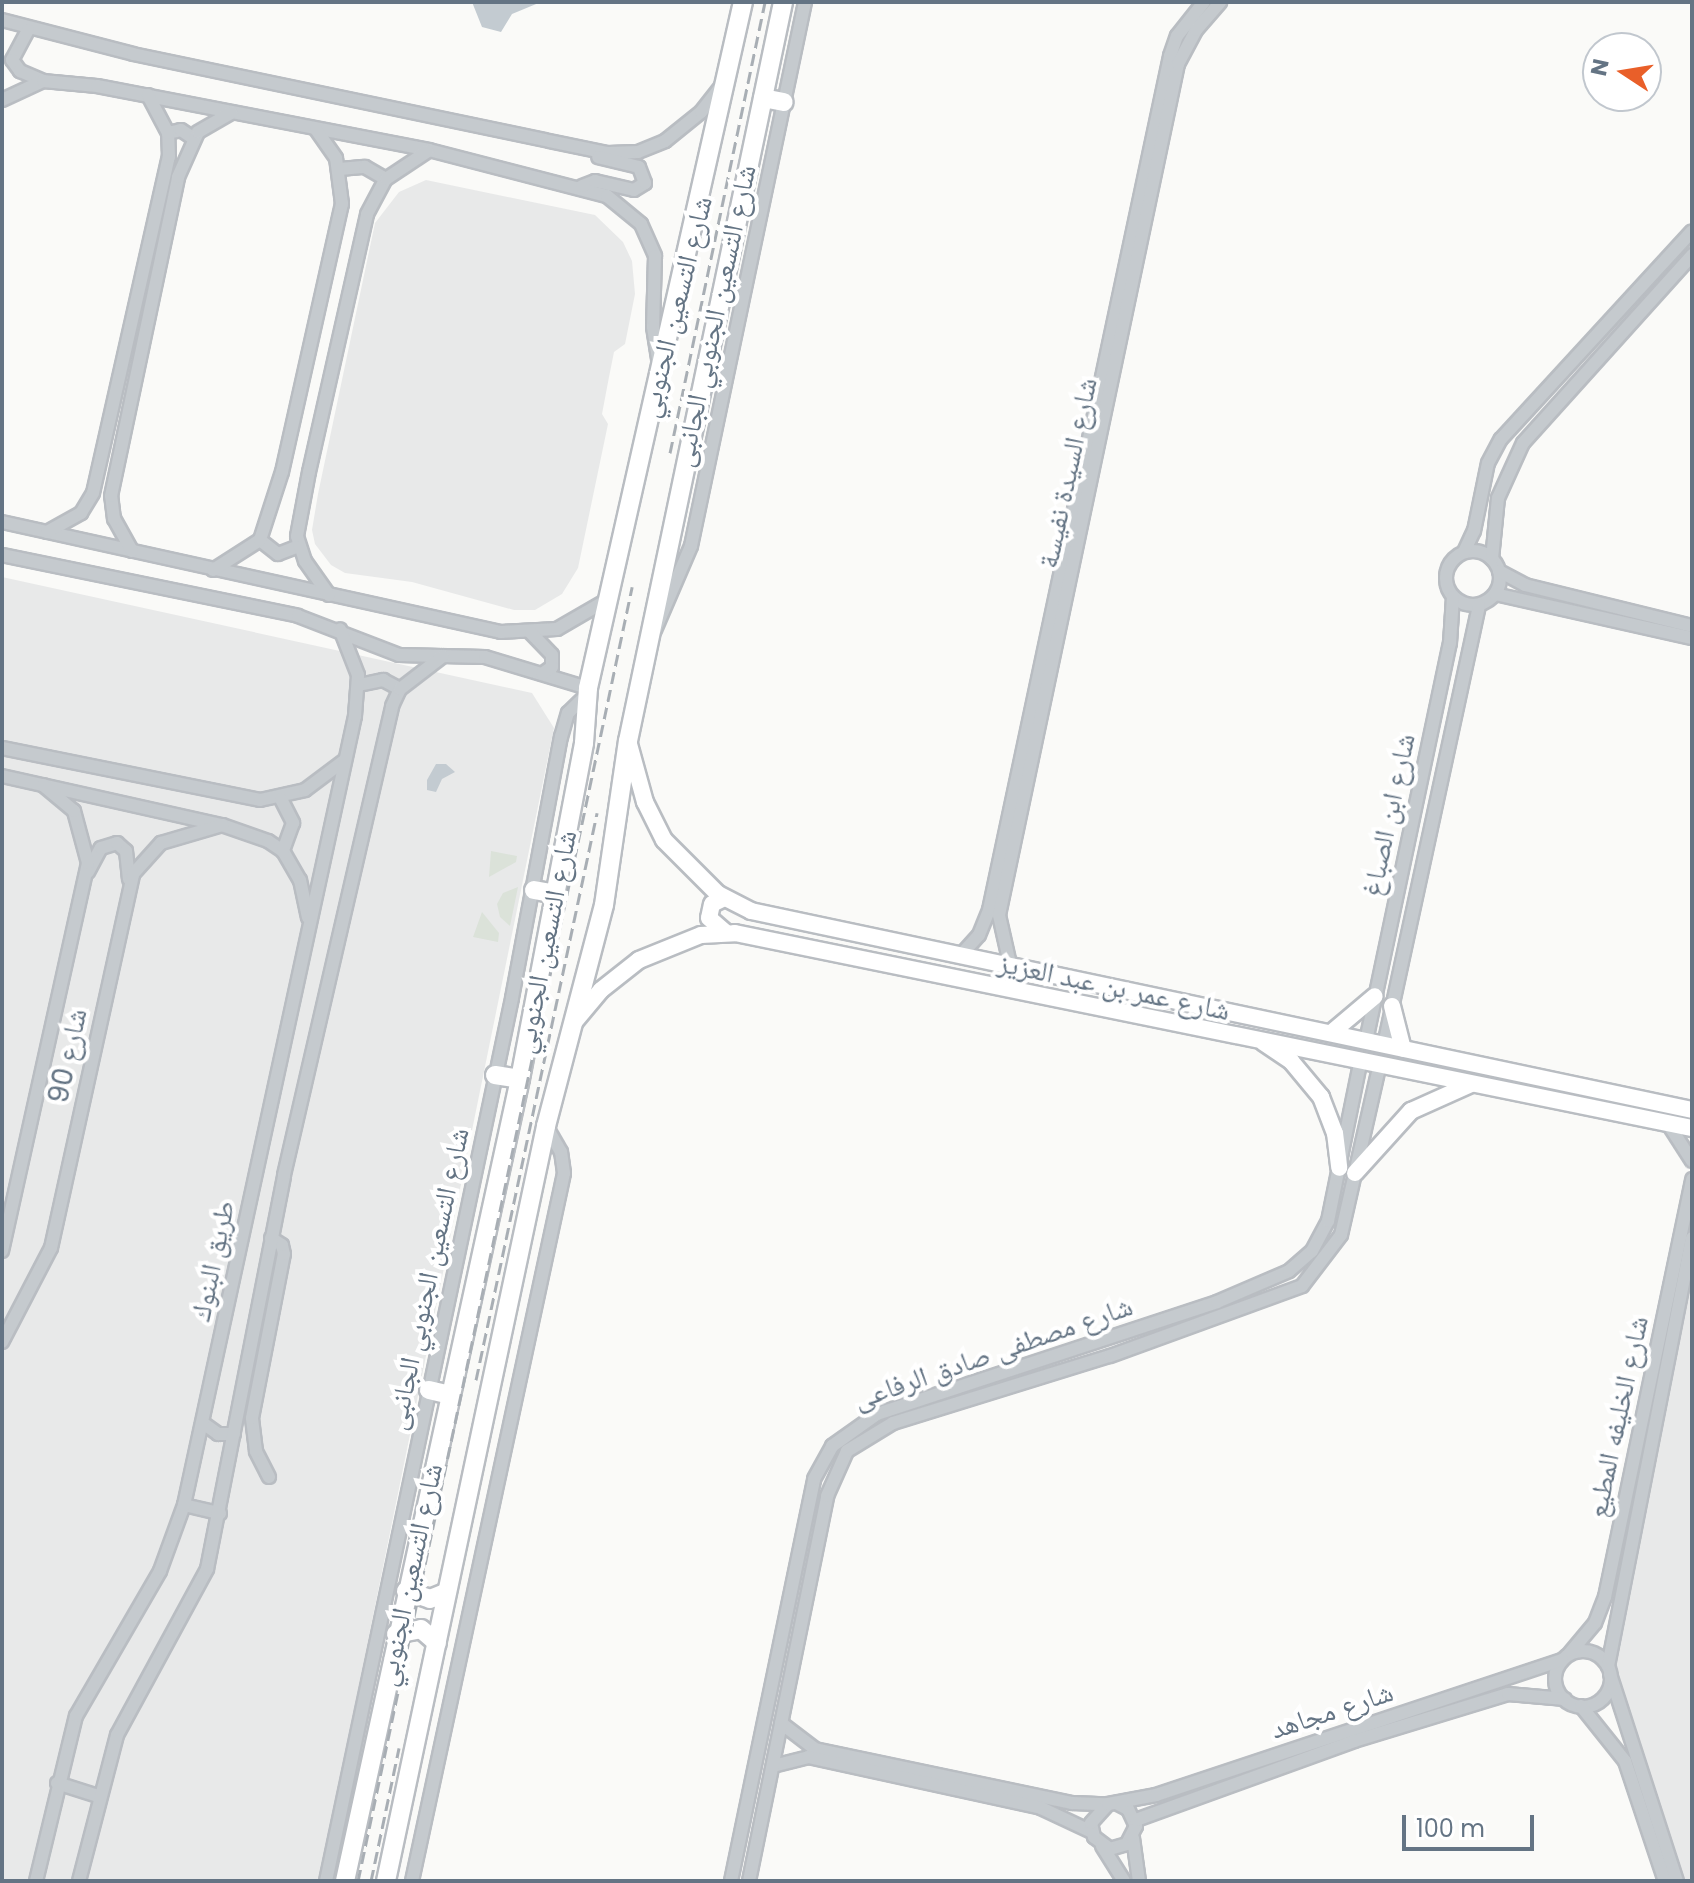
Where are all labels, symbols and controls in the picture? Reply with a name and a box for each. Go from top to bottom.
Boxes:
north arrow [1582,32,1662,112]
text: N [1583,56,1617,79]
street label: شارع التسعين الجنوبي الجانبى [667,162,763,470]
street label: شارع التسعين الجنوبي [632,193,720,421]
street label: شارع السيدة نفيسة [1031,375,1105,571]
street label: شارع ابن الصباغ [1355,731,1423,899]
street label: شارع التسعين الجنوبي [508,827,584,1057]
street label: شارع عمر بن عبد العزيز [995,946,1233,1028]
street label: شارع 90 [42,1006,94,1106]
street label: شارع التسعين الجنوبي الجانبى [380,1125,476,1433]
street label: طريق البنوك [184,1198,242,1324]
street label: شارع مصطفى صادق الرفاعى [849,1289,1137,1417]
street label: شارع الخليفه المطيع [1580,1313,1656,1521]
street label: شارع التسعين الجنوبي [370,1461,450,1689]
street label: شارع مجاهد [1267,1675,1397,1747]
scale bar [1406,1799,1538,1849]
text: 100 m [1416,1812,1485,1845]

